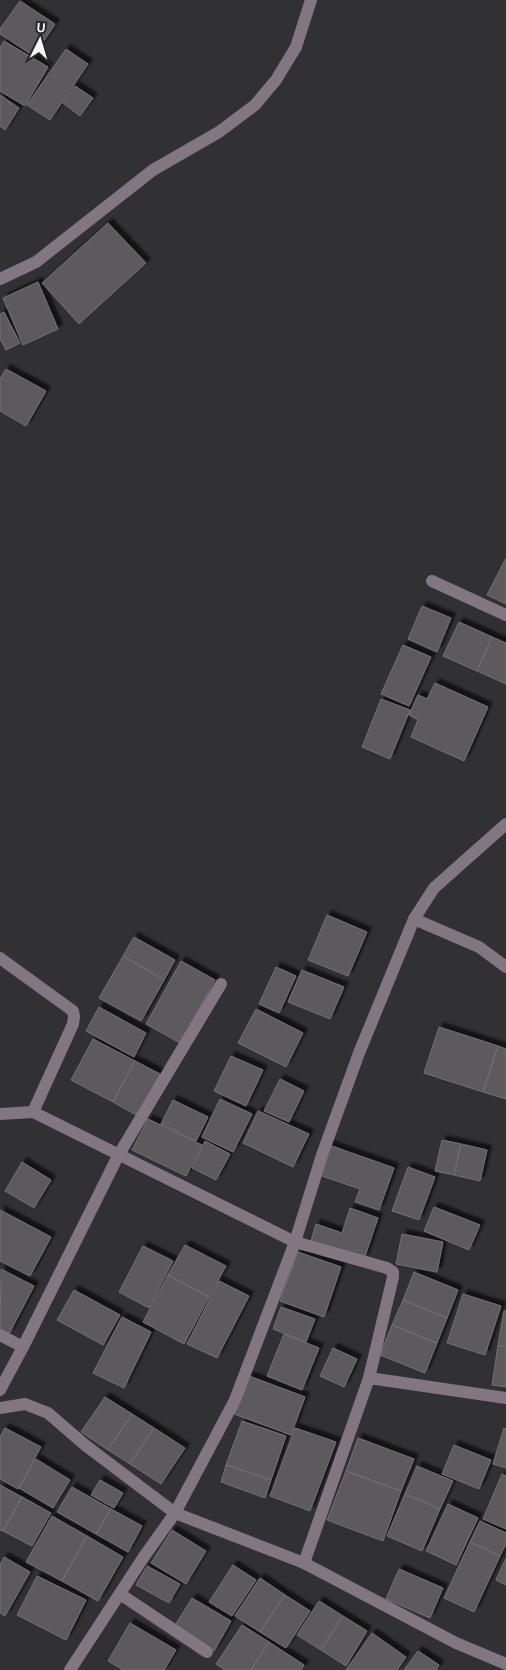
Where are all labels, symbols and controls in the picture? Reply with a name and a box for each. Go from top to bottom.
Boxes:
north arrow [15,15,65,65]
text: U [36,21,46,35]

